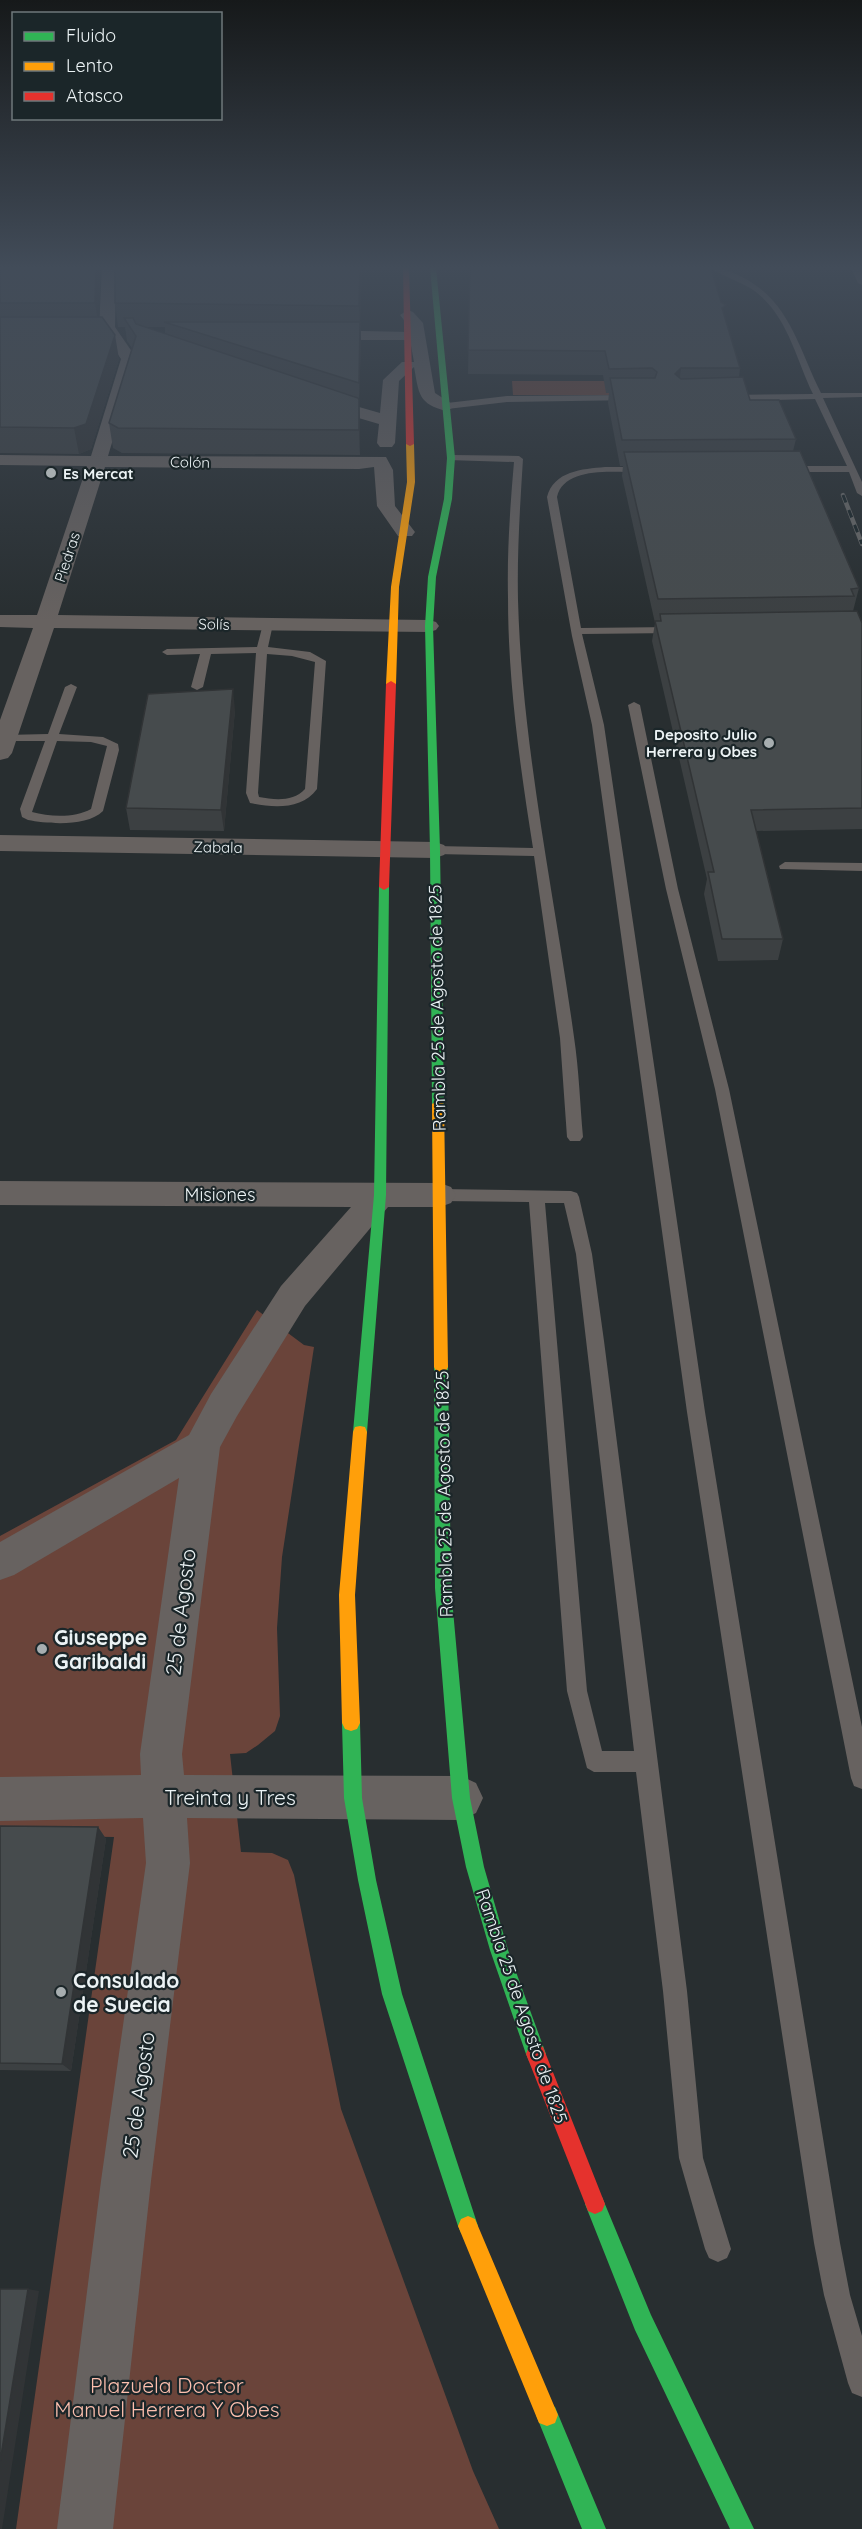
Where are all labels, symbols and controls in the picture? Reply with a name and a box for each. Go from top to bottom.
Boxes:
legend [12,12,222,120]
text: Fluido [66,24,116,47]
text: Lento [66,54,113,77]
text: Atasco [66,84,123,107]
street label: Colón [170,452,210,472]
place label: Es Mercat [63,464,134,483]
marker: Es Mercat [44,466,58,480]
street label: Piedras [50,530,84,584]
street label: Solís [198,614,230,634]
place label: Deposito Julio Herrera y Obes [646,725,757,761]
marker: Deposito Julio Herrera y Obes [762,736,776,750]
street label: Zabala [193,837,243,857]
street label: Rambla 25 de Agosto de 1825 [423,884,451,1132]
street label: Misiones [185,1183,255,1206]
street label: Rambla 25 de Agosto de 1825 [430,1370,458,1618]
street label: 25 de Agosto [159,1547,201,1677]
place label: Giuseppe Garibaldi [54,1624,147,1674]
marker: Giuseppe Garibaldi [35,1642,49,1656]
street label: Treinta y Tres [164,1784,296,1810]
street label: Rambla 25 de Agosto de 1825 [471,1886,573,2126]
place label: Consulado de Suecia [73,1967,179,2017]
marker: Consulado de Suecia [54,1985,68,1999]
street label: 25 de Agosto [116,2030,160,2160]
park label: Plazuela Doctor Manuel Herrera Y Obes [54,2372,280,2422]

